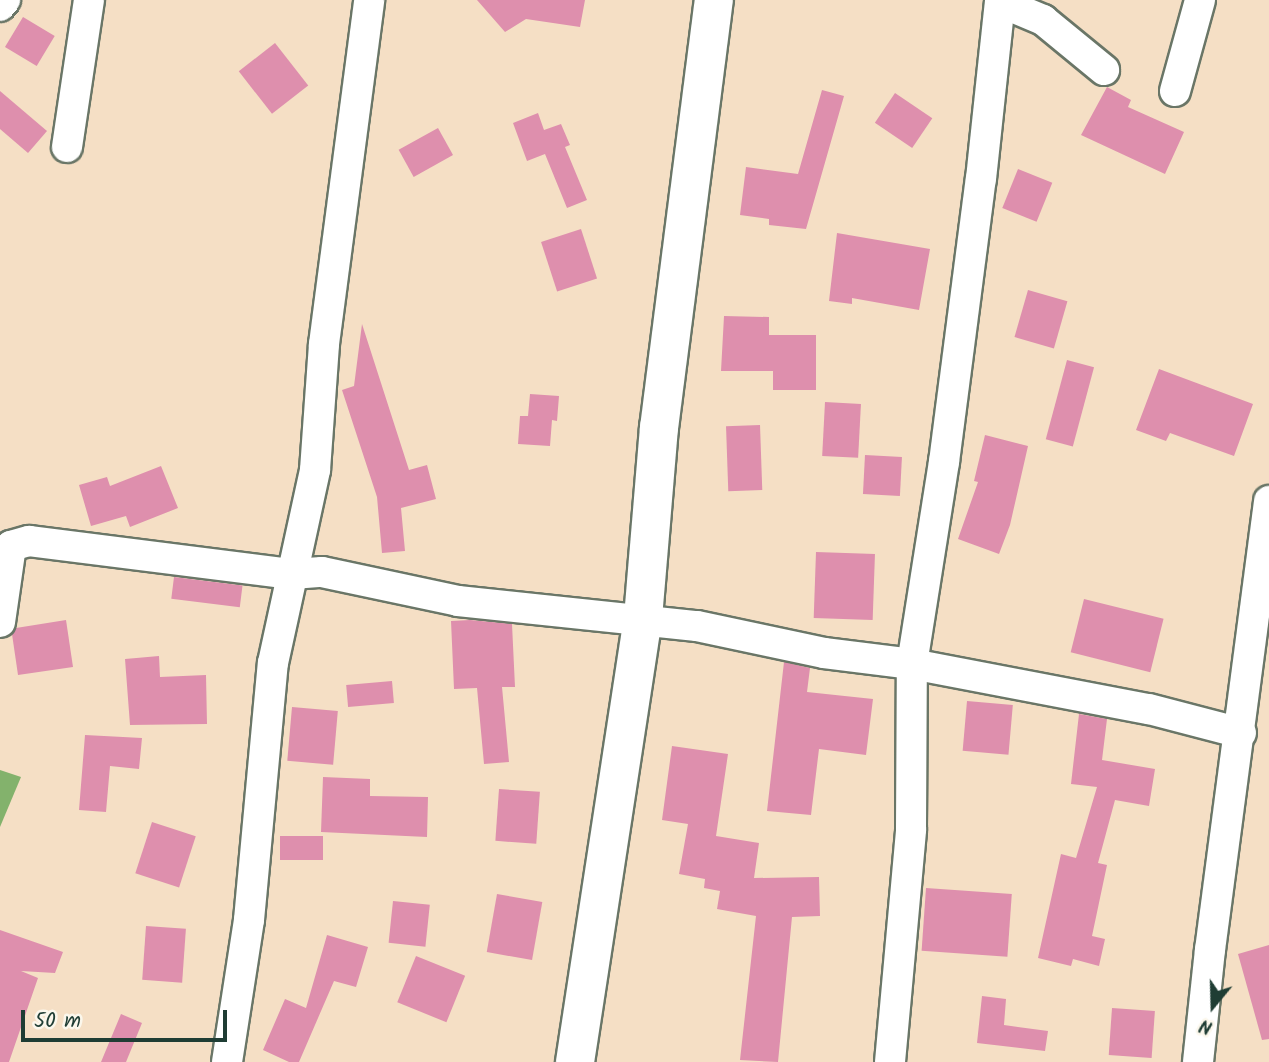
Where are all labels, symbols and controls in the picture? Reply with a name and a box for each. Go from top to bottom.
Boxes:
north arrow [1178,971,1248,1041]
scale bar [24,996,231,1040]
text: 50 m [34,1005,81,1038]
text: N [1196,1010,1217,1042]

